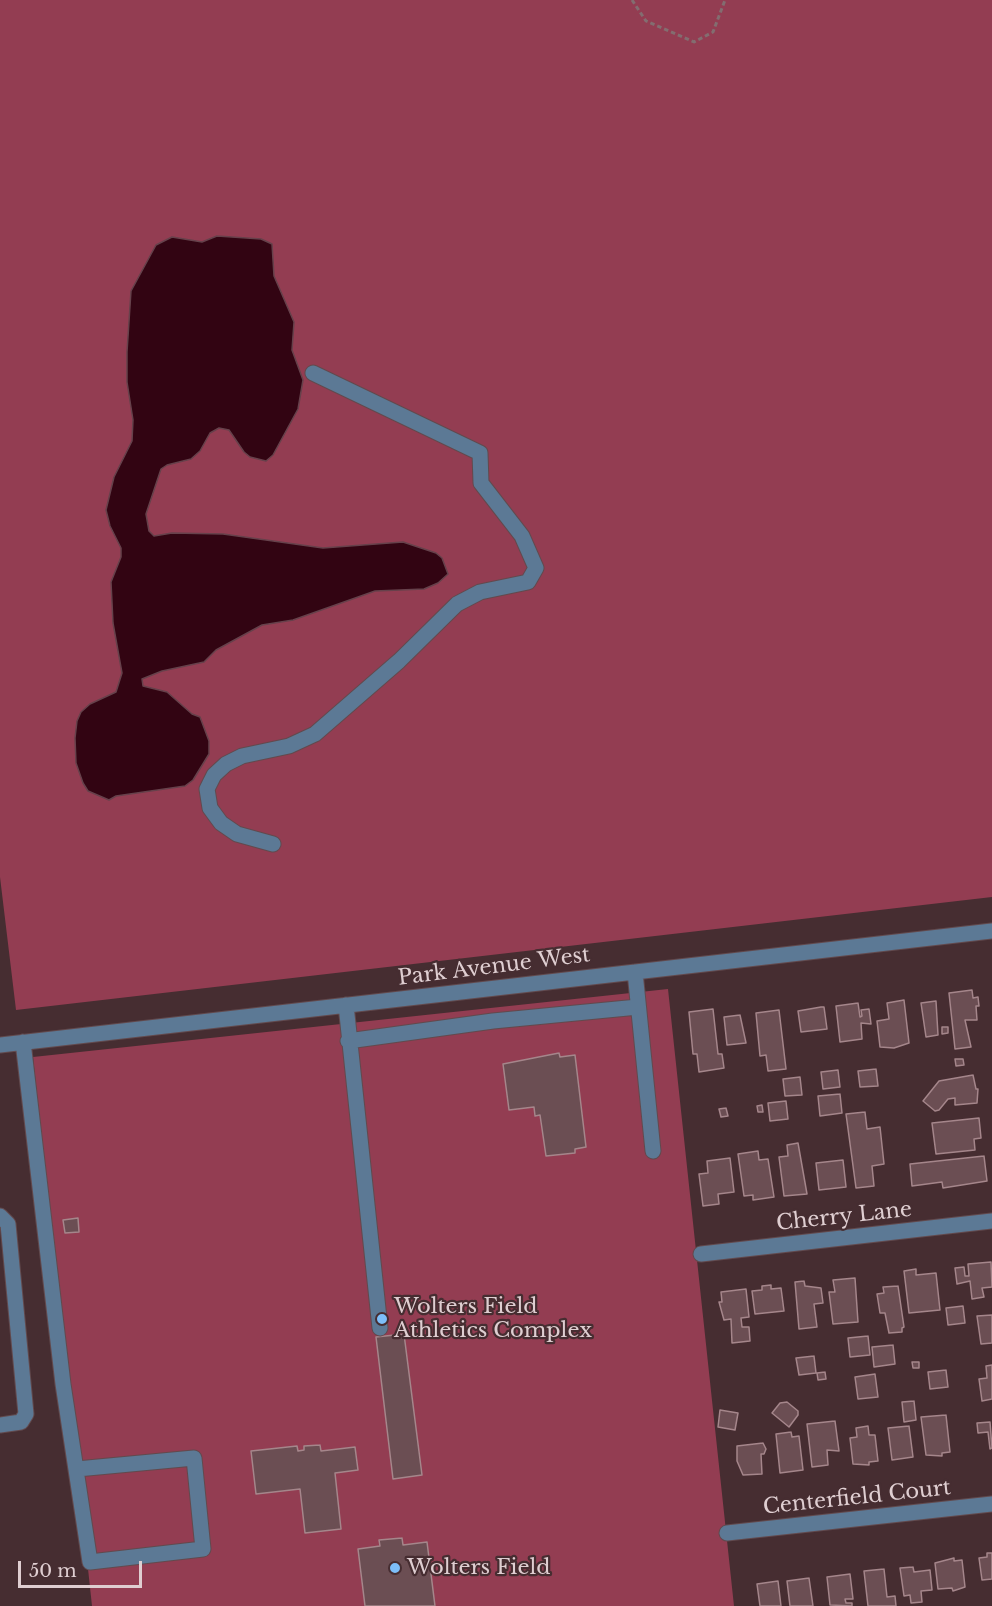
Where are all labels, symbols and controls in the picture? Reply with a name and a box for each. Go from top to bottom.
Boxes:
street label: Park Avenue West [397,943,591,991]
street label: Cherry Lane [775,1197,913,1237]
place label: Wolters Field Athletics Complex [394,1294,592,1344]
marker: Wolters Field Athletics Complex [375,1312,389,1326]
street label: Centerfield Court [762,1476,952,1520]
scale bar [21,1549,146,1587]
place label: Wolters Field [407,1555,550,1581]
text: 50 m [29,1560,77,1582]
marker: Wolters Field [388,1561,402,1575]

